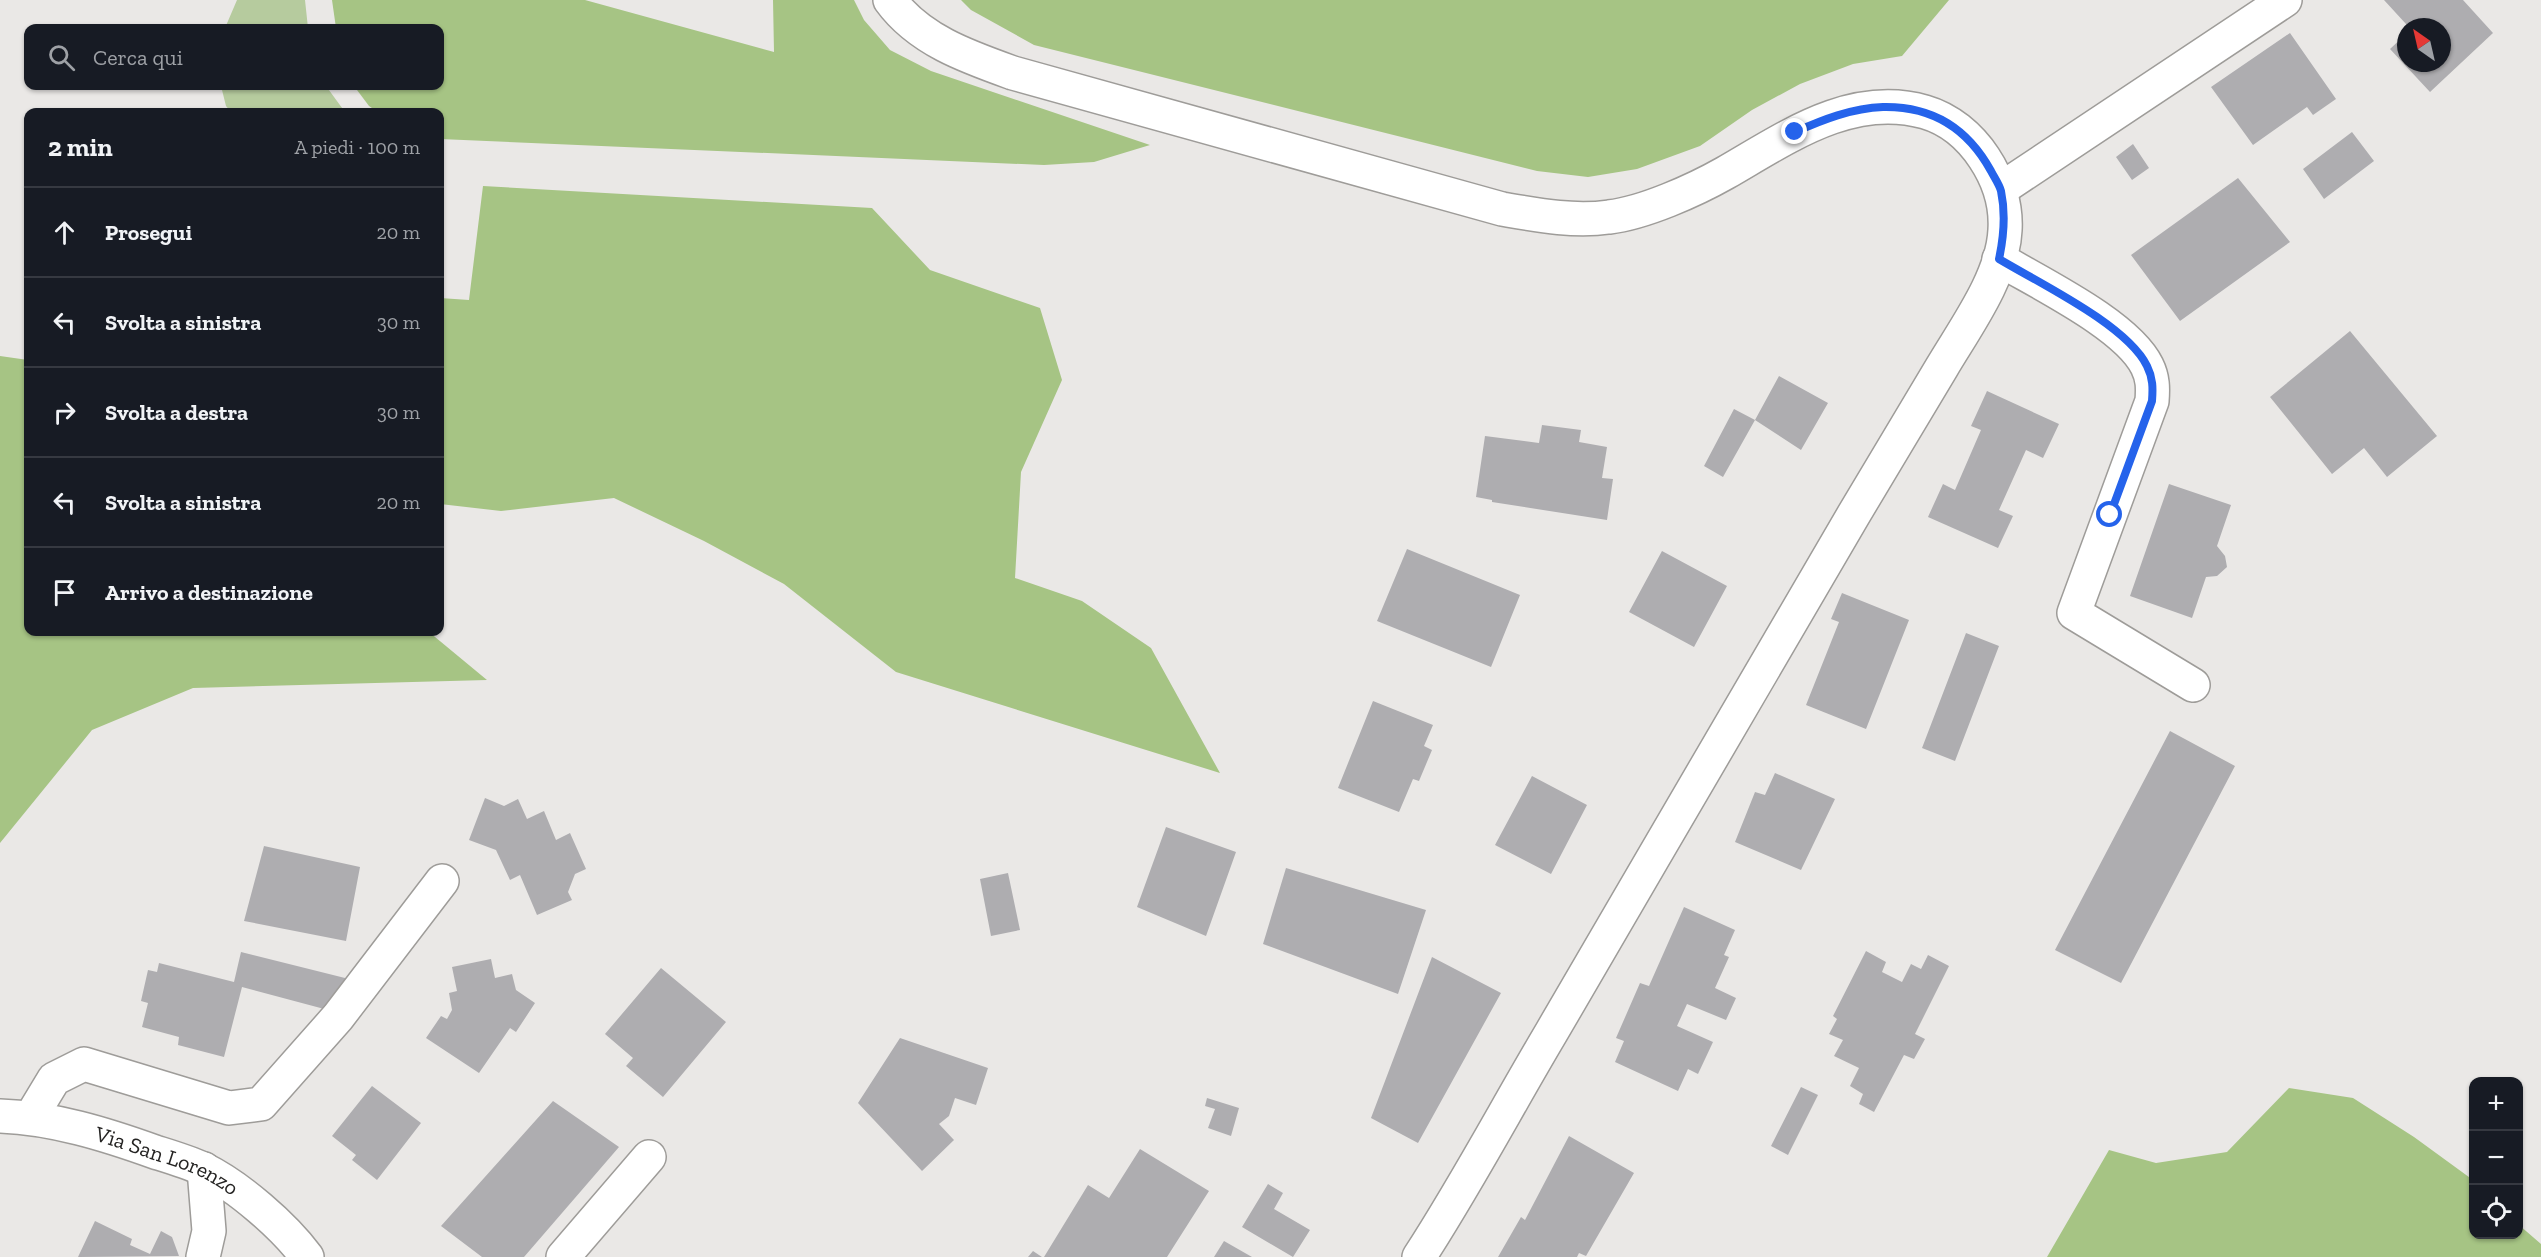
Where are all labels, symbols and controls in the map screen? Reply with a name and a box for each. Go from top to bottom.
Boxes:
north arrow [2397,18,2451,72]
search box [24,24,444,90]
icon: search [45,41,78,74]
text: Cerca qui [93,44,183,71]
route end [1781,118,1807,144]
text: 2 min [48,131,113,163]
text: A piedi · 100 m [295,135,420,159]
icon: ahead [48,216,81,249]
text: Prosegui [105,219,192,246]
text: 20 m [376,220,420,244]
icon: left [48,306,81,339]
text: Svolta a sinistra [105,309,261,336]
text: 30 m [377,310,420,334]
icon: right [48,396,81,429]
text: Svolta a destra [105,399,248,426]
text: 30 m [377,400,420,424]
icon: left [48,486,81,519]
text: Svolta a sinistra [105,489,261,516]
text: 20 m [376,490,420,514]
route start [2096,501,2122,527]
icon: arrive [48,576,81,609]
text: Arrivo a destinazione [105,579,313,606]
map controls [2469,1077,2523,1239]
button: + [2469,1077,2523,1131]
street label: Via San Lorenzo [91,1119,244,1201]
button: − [2469,1131,2523,1185]
button: locate [2469,1185,2523,1239]

